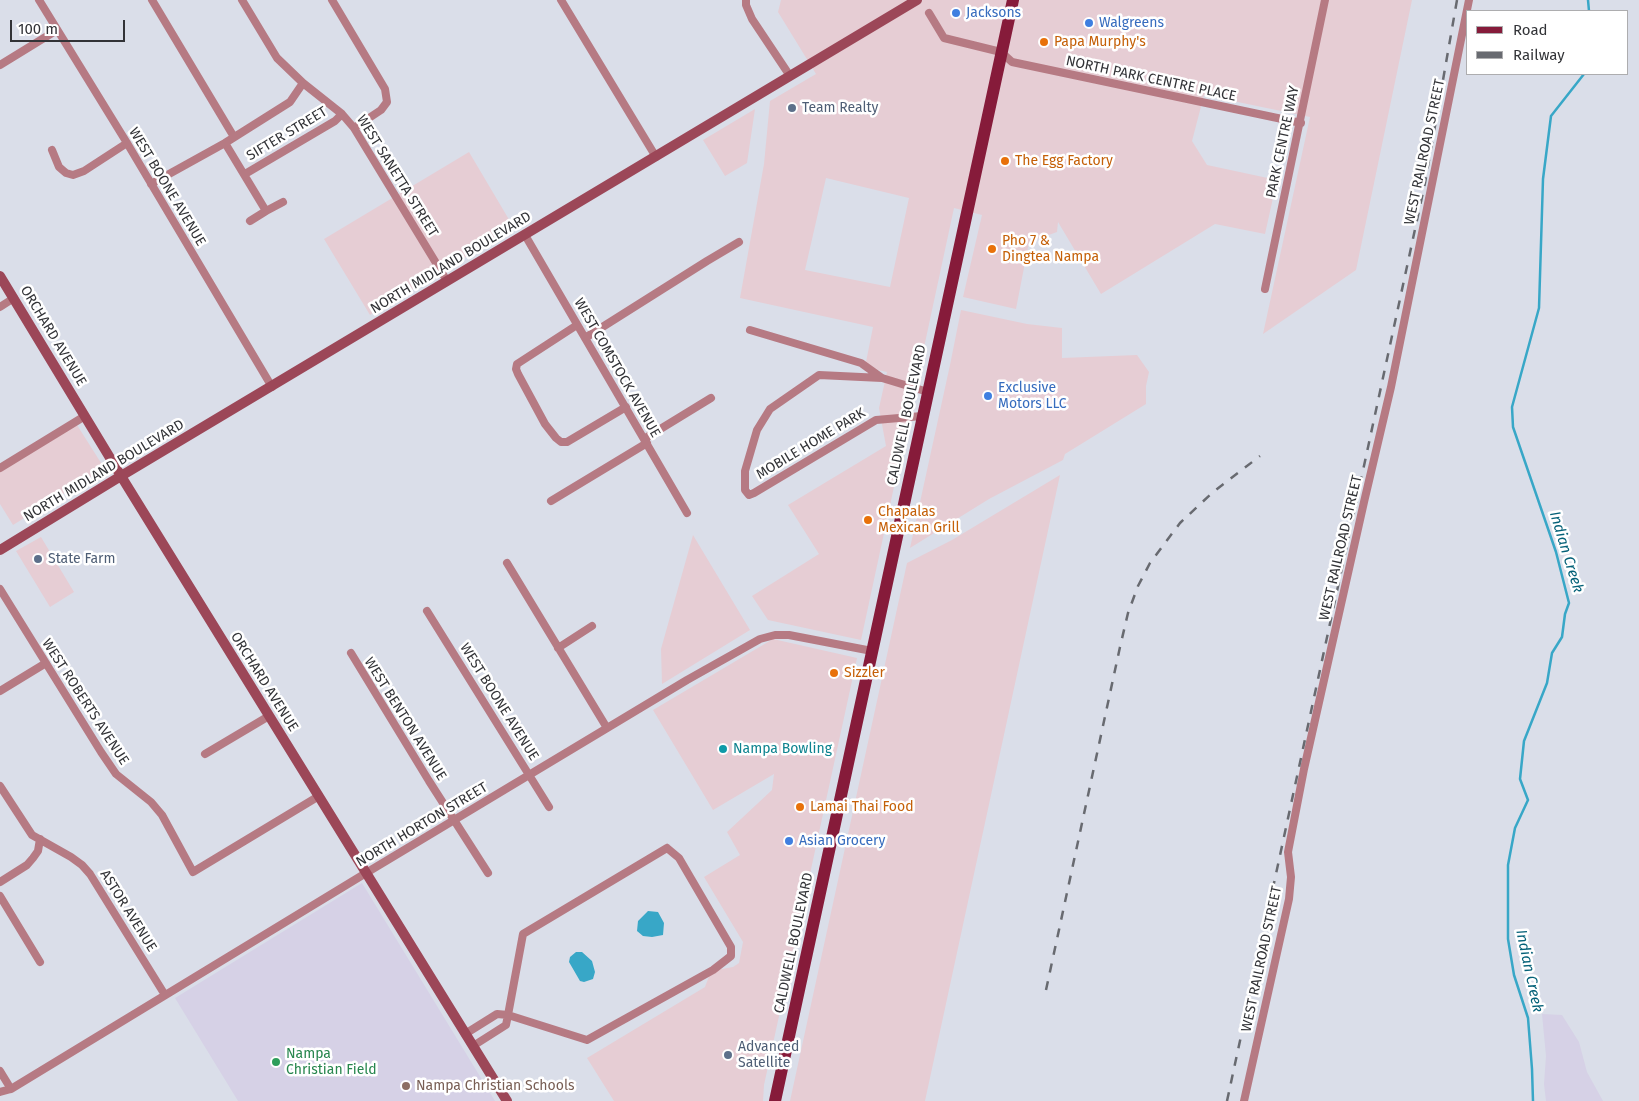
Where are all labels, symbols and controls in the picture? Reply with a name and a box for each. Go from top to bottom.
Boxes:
place label: Jacksons [966,5,1021,21]
marker: Jacksons [950,7,962,19]
scale bar [12,10,128,42]
legend [1466,10,1629,75]
place label: Walgreens [1099,15,1164,31]
marker: Walgreens [1083,17,1095,29]
text: 100 m [18,20,58,38]
text: Road [1513,21,1548,39]
place label: Papa Murphy's [1054,34,1146,50]
marker: Papa Murphy's [1038,36,1050,48]
text: Railway [1513,46,1565,64]
street label: NORTH PARK CENTRE PLACE [1064,53,1238,105]
street label: WEST RAILROAD STREET [1401,78,1449,226]
street label: PARK CENTRE WAY [1263,84,1303,200]
place label: Team Realty [802,100,878,116]
marker: Team Realty [786,102,798,114]
street label: SIFTER STREET [244,103,330,165]
street label: WEST SANETTA STREET [353,112,441,240]
street label: WEST BOONE AVENUE [125,125,209,249]
place label: The Egg Factory [1015,153,1113,169]
marker: The Egg Factory [999,155,1011,167]
street label: NORTH MIDLAND BOULEVARD [368,208,534,318]
place label: Pho 7 & Dingtea Nampa [1002,233,1099,266]
marker: Pho 7 & Dingtea Nampa [986,243,998,255]
street label: ORCHARD AVENUE [16,283,90,389]
street label: WEST COMSTOCK AVENUE [570,295,664,441]
street label: CALDWELL BOULEVARD [884,343,930,487]
place label: Exclusive Motors LLC [998,380,1067,412]
marker: Exclusive Motors LLC [982,390,994,402]
street label: MOBILE HOME PARK [753,405,869,483]
street label: NORTH MIDLAND BOULEVARD [21,416,187,526]
street label: WEST RAILROAD STREET [1316,474,1366,622]
place label: Chapalas Mexican Grill [878,504,960,536]
water label: Indian Creek [1545,509,1587,595]
marker: Chapalas Mexican Grill [862,514,874,526]
place label: State Farm [48,551,115,567]
marker: State Farm [32,553,44,565]
street label: ORCHARD AVENUE [227,629,301,735]
street label: WEST ROBERTS AVENUE [38,636,132,768]
street label: WEST BOONE AVENUE [456,640,542,764]
street label: WEST BENTON AVENUE [360,654,450,784]
place label: Sizzler [844,665,885,681]
marker: Sizzler [828,667,840,679]
place label: Nampa Bowling [733,741,832,757]
marker: Nampa Bowling [717,743,729,755]
street label: NORTH HORTON STREET [353,779,491,871]
place label: Lamai Thai Food [810,799,914,815]
marker: Lamai Thai Food [794,801,806,813]
place label: Asian Grocery [799,833,885,849]
marker: Asian Grocery [783,835,795,847]
street label: ASTOR AVENUE [96,867,160,955]
street label: CALDWELL BOULEVARD [771,871,817,1015]
street label: WEST RAILROAD STREET [1238,885,1286,1033]
water label: Indian Creek [1511,928,1547,1014]
place label: Advanced Satellite [738,1039,799,1072]
place label: Nampa Christian Field [286,1046,377,1078]
marker: Advanced Satellite [722,1049,734,1061]
marker: Nampa Christian Field [270,1056,282,1068]
place label: Nampa Christian Schools [416,1078,575,1094]
marker: Nampa Christian Schools [400,1080,412,1092]

